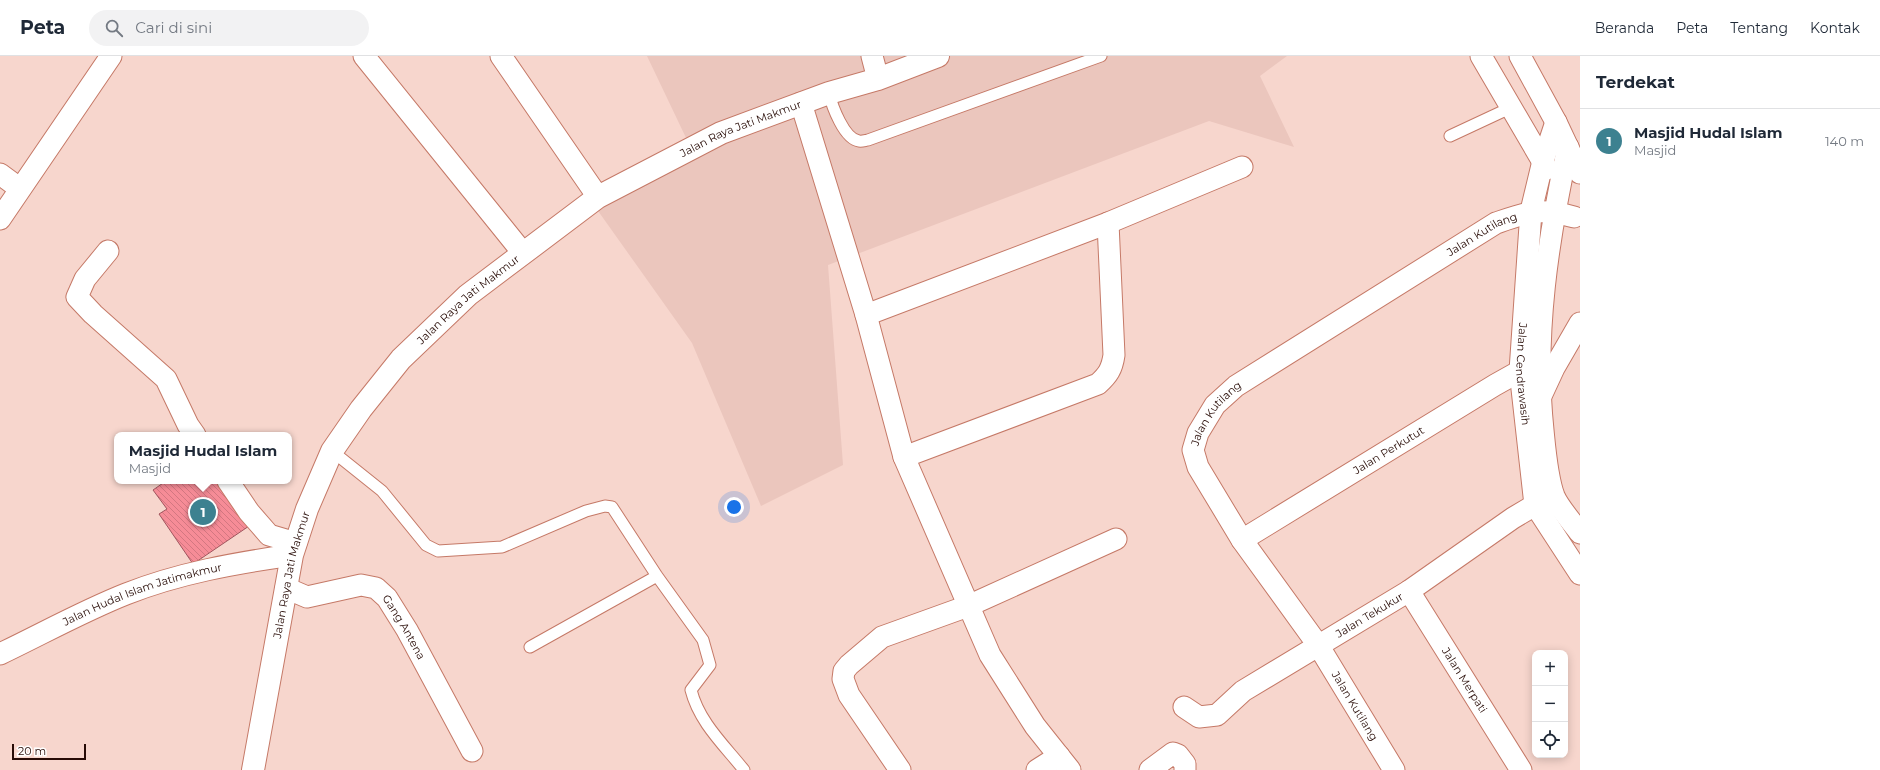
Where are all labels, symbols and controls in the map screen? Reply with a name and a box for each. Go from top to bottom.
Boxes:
search box [89,10,369,46]
text: Peta [20,16,65,39]
icon: search [103,17,125,39]
text: Cari di sini [135,18,212,37]
text: Beranda [1595,19,1654,37]
text: Peta [1676,19,1708,37]
text: Tentang [1730,19,1788,37]
text: Kontak [1810,19,1860,37]
text: Terdekat [1596,72,1675,92]
street label: Jalan Raya Jati Makmur [677,97,803,161]
text: Masjid Hudal Islam [1634,123,1783,142]
text: 1 [1606,133,1612,149]
text: 140 m [1825,133,1864,149]
text: Masjid [1634,142,1676,158]
street label: Jalan Kutilang [1443,209,1519,260]
street label: Jalan Raya Jati Makmur [413,252,522,348]
street label: Jalan Cendrawasih [1513,321,1533,426]
street label: Jalan Kutilang [1187,378,1244,448]
street label: Jalan Perkutut [1350,423,1427,478]
popup [114,432,292,484]
text: Masjid Hudal Islam [129,441,277,460]
text: Masjid [129,460,171,476]
pin: 1 [190,497,216,527]
your location [724,497,744,517]
street label: Jalan Raya Jati Makmur [270,509,313,641]
street label: Jalan Hudal Islam Jatimakmur [59,560,223,629]
street label: Jalan Tekukur [1332,589,1406,641]
street label: Gang Antena [380,592,429,662]
street label: Jalan Merpati [1438,644,1490,715]
map controls [1532,650,1568,758]
button: + [1532,650,1568,686]
street label: Jalan Kutilang [1328,668,1381,743]
button: − [1532,686,1568,722]
button: locate [1532,722,1568,758]
scale bar [12,742,86,761]
text: 20 m [18,744,46,758]

